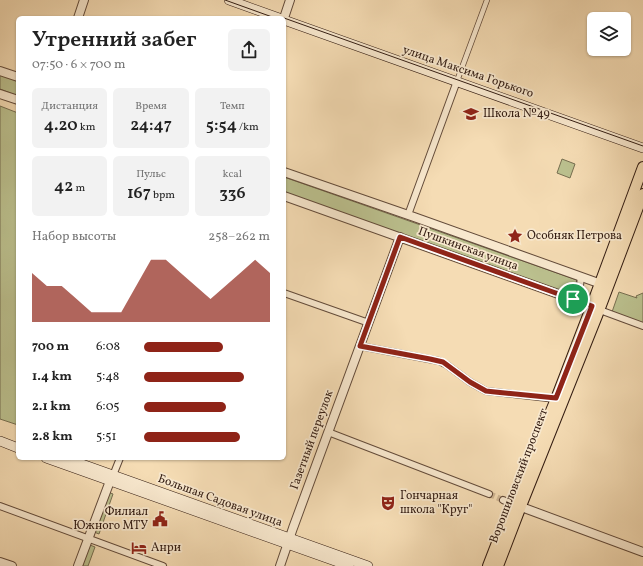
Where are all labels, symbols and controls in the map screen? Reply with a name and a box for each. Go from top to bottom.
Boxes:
map controls [587,12,631,56]
button: layers [587,12,631,56]
text: Утренний забег [32,25,197,56]
button: share [228,29,270,71]
street label: улица Максима Горького [400,42,536,102]
text: 07:50 · 6 × 700 m [32,56,125,74]
text: Дистанция [41,99,98,114]
text: Время [135,99,167,114]
text: Темп [220,99,245,114]
school or university icon: Школа №49 [462,105,480,123]
place label: Школа №49 [483,106,550,122]
text: 4.20 [44,114,78,137]
text: 24:47 [130,114,172,137]
text: 5:54 [206,114,237,137]
text: km [78,120,96,135]
text: /km [237,120,259,135]
text: Пульс [136,167,166,182]
text: kcal [223,167,242,182]
text: 42 [54,175,73,198]
text: m [73,181,85,196]
text: 167 [127,182,151,205]
text: 336 [219,182,246,205]
text: bpm [151,188,175,203]
street label: Пушкинская улица [416,223,520,275]
place icon: Особняк Петрова [506,227,524,245]
text: Набор высоты [32,228,116,246]
text: 258–262 m [208,228,270,246]
place label: Особняк Петрова [527,228,622,244]
pin [556,282,590,316]
icon: arrive [562,288,584,310]
text: 700 m [32,338,69,356]
text: 6:08 [96,338,120,356]
text: 1.4 km [32,368,72,386]
text: 5:48 [96,368,119,386]
street label: Газетный переулок [287,387,338,492]
text: 2.1 km [32,398,71,416]
text: 6:05 [96,398,120,416]
street label: Ворошиловский проспект [486,406,552,546]
text: 2.8 km [32,428,73,446]
text: 5:51 [96,428,117,446]
street label: Большая Садовая улица [155,471,285,531]
place label: Гончарная школа "Круг" [400,488,472,518]
theatre icon: Гончарная школа "Круг" [379,494,397,512]
place label: Филиал Южного МТУ [73,504,148,534]
public building icon: Филиал Южного МТУ [151,510,169,528]
hotel icon: Анри [130,539,148,557]
place label: Анри [151,540,181,556]

